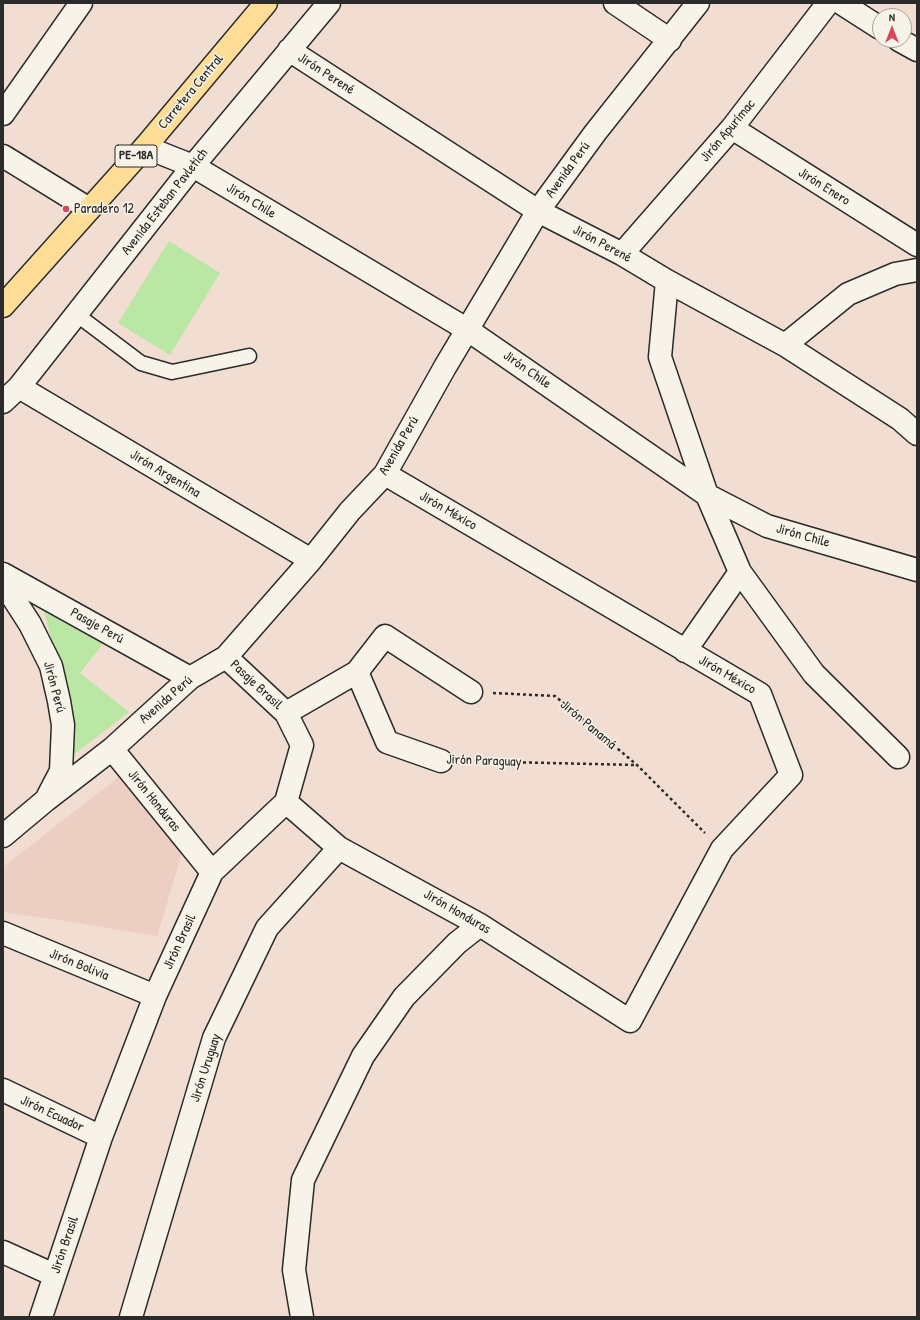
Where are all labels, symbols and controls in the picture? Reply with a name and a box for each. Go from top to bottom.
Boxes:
north arrow [872,8,912,48]
text: N [889,10,895,24]
street label: Jirón Perené [295,50,357,98]
street label: Carretera Central [155,51,227,133]
street label: Jirón Apurímac [697,96,759,166]
street label: Avenida Perú [542,139,594,201]
road number: PE-18A [115,145,157,167]
street label: Avenida Esteban Pavletich [118,145,212,259]
street label: Jirón Enero [795,165,853,209]
street label: Jirón Chile [223,180,279,222]
place label: Paradero 12 [74,201,134,217]
marker: Paradero 12 [61,204,71,214]
street label: Jirón Perené [570,222,634,266]
street label: Jirón Chile [500,347,554,393]
street label: Avenida Perú [375,414,423,478]
street label: Jirón Argentina [127,446,203,502]
street label: Jirón México [416,488,480,534]
street label: Jirón Chile [774,520,832,552]
street label: Pasaje Perú [67,604,127,648]
street label: Jirón México [695,652,759,698]
street label: Pasaje Brasil [226,657,286,713]
street label: Jirón Perú [39,660,69,714]
street label: Avenida Perú [136,672,196,728]
street label: Jirón Panamá [557,697,619,753]
street label: Jirón Paraguay [446,751,522,771]
street label: Jirón Honduras [124,767,184,835]
street label: Jirón Honduras [420,886,494,938]
street label: Jirón Brasil [160,912,200,972]
street label: Jirón Bolivia [47,945,111,985]
street label: Jirón Uruguay [187,1032,225,1104]
street label: Jirón Ecuador [18,1092,86,1136]
street label: Jirón Brasil [47,1214,83,1276]

